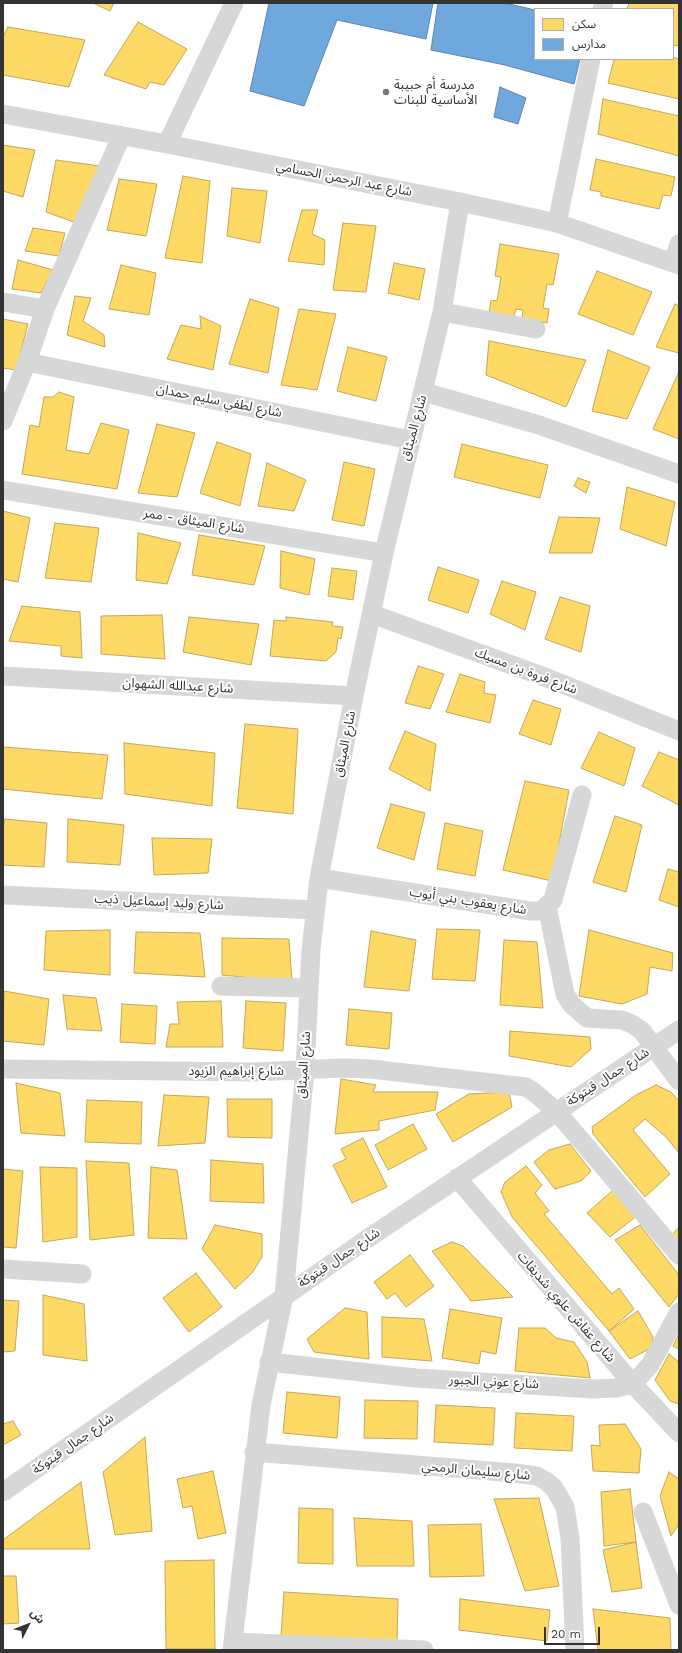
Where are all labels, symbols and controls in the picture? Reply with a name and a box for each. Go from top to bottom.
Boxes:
legend [534,8,674,60]
text: سكن [572,17,596,31]
text: مدارس [572,37,606,51]
place label: مدرسة أم حبيبة الأساسية للبنات [394,77,477,108]
marker: مدرسة أم حبيبة الأساسية للبنات [381,87,391,97]
street label: شارع عبد الرحمن الحسامي [275,158,413,200]
street label: شارع لطفي سليم حمدان [155,381,283,421]
street label: شارع الميثاق [398,393,430,463]
street label: شارع الميثاق - ممر [142,505,246,537]
street label: شارع فروة بن مسيك [473,644,579,698]
street label: شارع عبدالله الشهوان [122,675,234,697]
street label: شارع الميثاق [331,709,359,779]
street label: شارع يعقوب بني أيوب [408,884,528,918]
street label: شارع وليد إسماعيل ذيب [94,891,224,913]
street label: شارع الميثاق [294,1031,314,1099]
street label: شارع جمال قيتوكة [564,1044,652,1110]
street label: شارع إبراهيم الزيود [188,1063,284,1079]
street label: شارع جمال قيتوكة [295,1225,383,1291]
street label: شارع عفاش علوي شديفات [514,1248,618,1366]
street label: شارع عوني الجبور [449,1372,539,1392]
street label: شارع جمال قيتوكة [29,1410,117,1478]
street label: شارع سليمان الرمحي [421,1458,531,1484]
north arrow [8,1605,48,1645]
text: ش [27,1607,47,1627]
scale bar [546,1619,602,1645]
text: 20 m [551,1627,581,1641]

